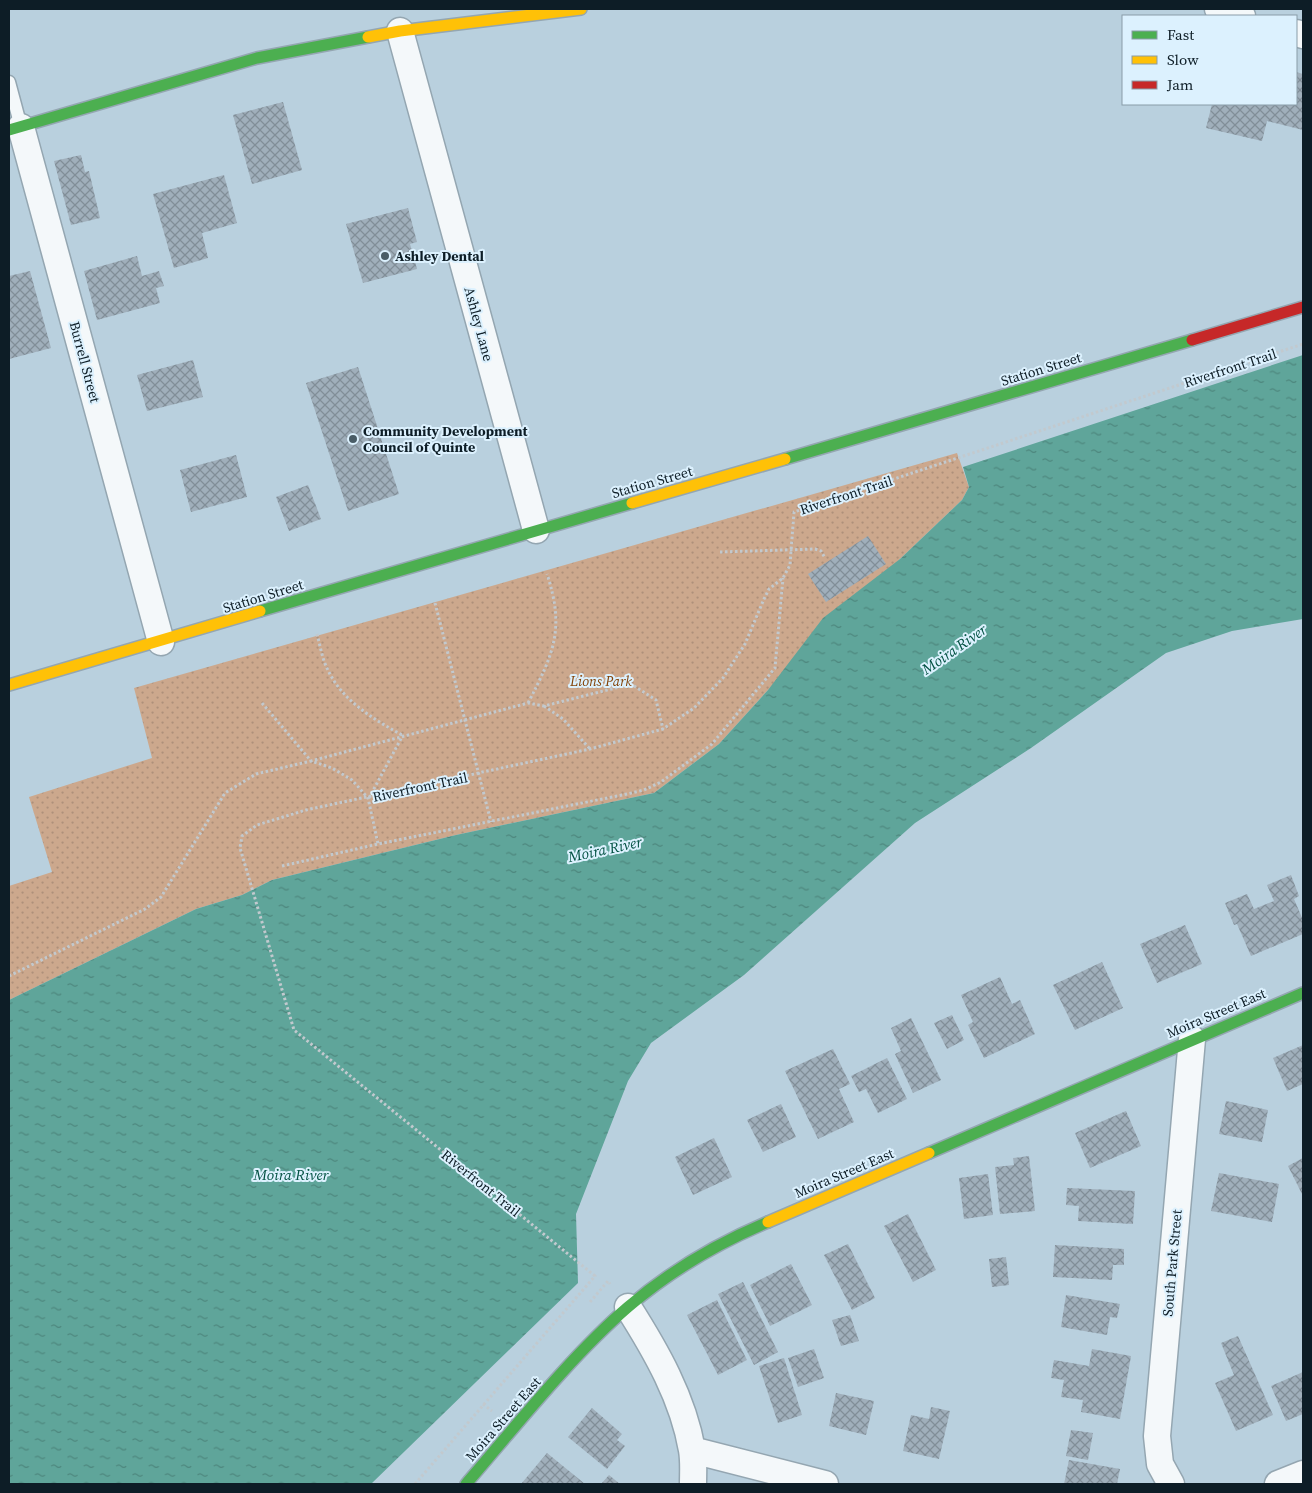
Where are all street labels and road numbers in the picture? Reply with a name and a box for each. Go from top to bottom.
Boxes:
street label: Ashley Lane [459,285,499,363]
street label: Burrell Street [65,319,106,405]
street label: Riverfront Trail [1181,344,1279,392]
street label: Station Street [998,347,1084,391]
street label: Station Street [609,461,695,503]
street label: Riverfront Trail [797,471,895,519]
street label: Station Street [220,574,306,618]
street label: Riverfront Trail [371,767,469,807]
street label: Moira Street East [1163,983,1269,1043]
street label: Moira Street East [791,1143,897,1203]
street label: Riverfront Trail [437,1145,525,1221]
street label: South Park Street [1157,1208,1187,1317]
street label: Moira Street East [461,1372,546,1466]

